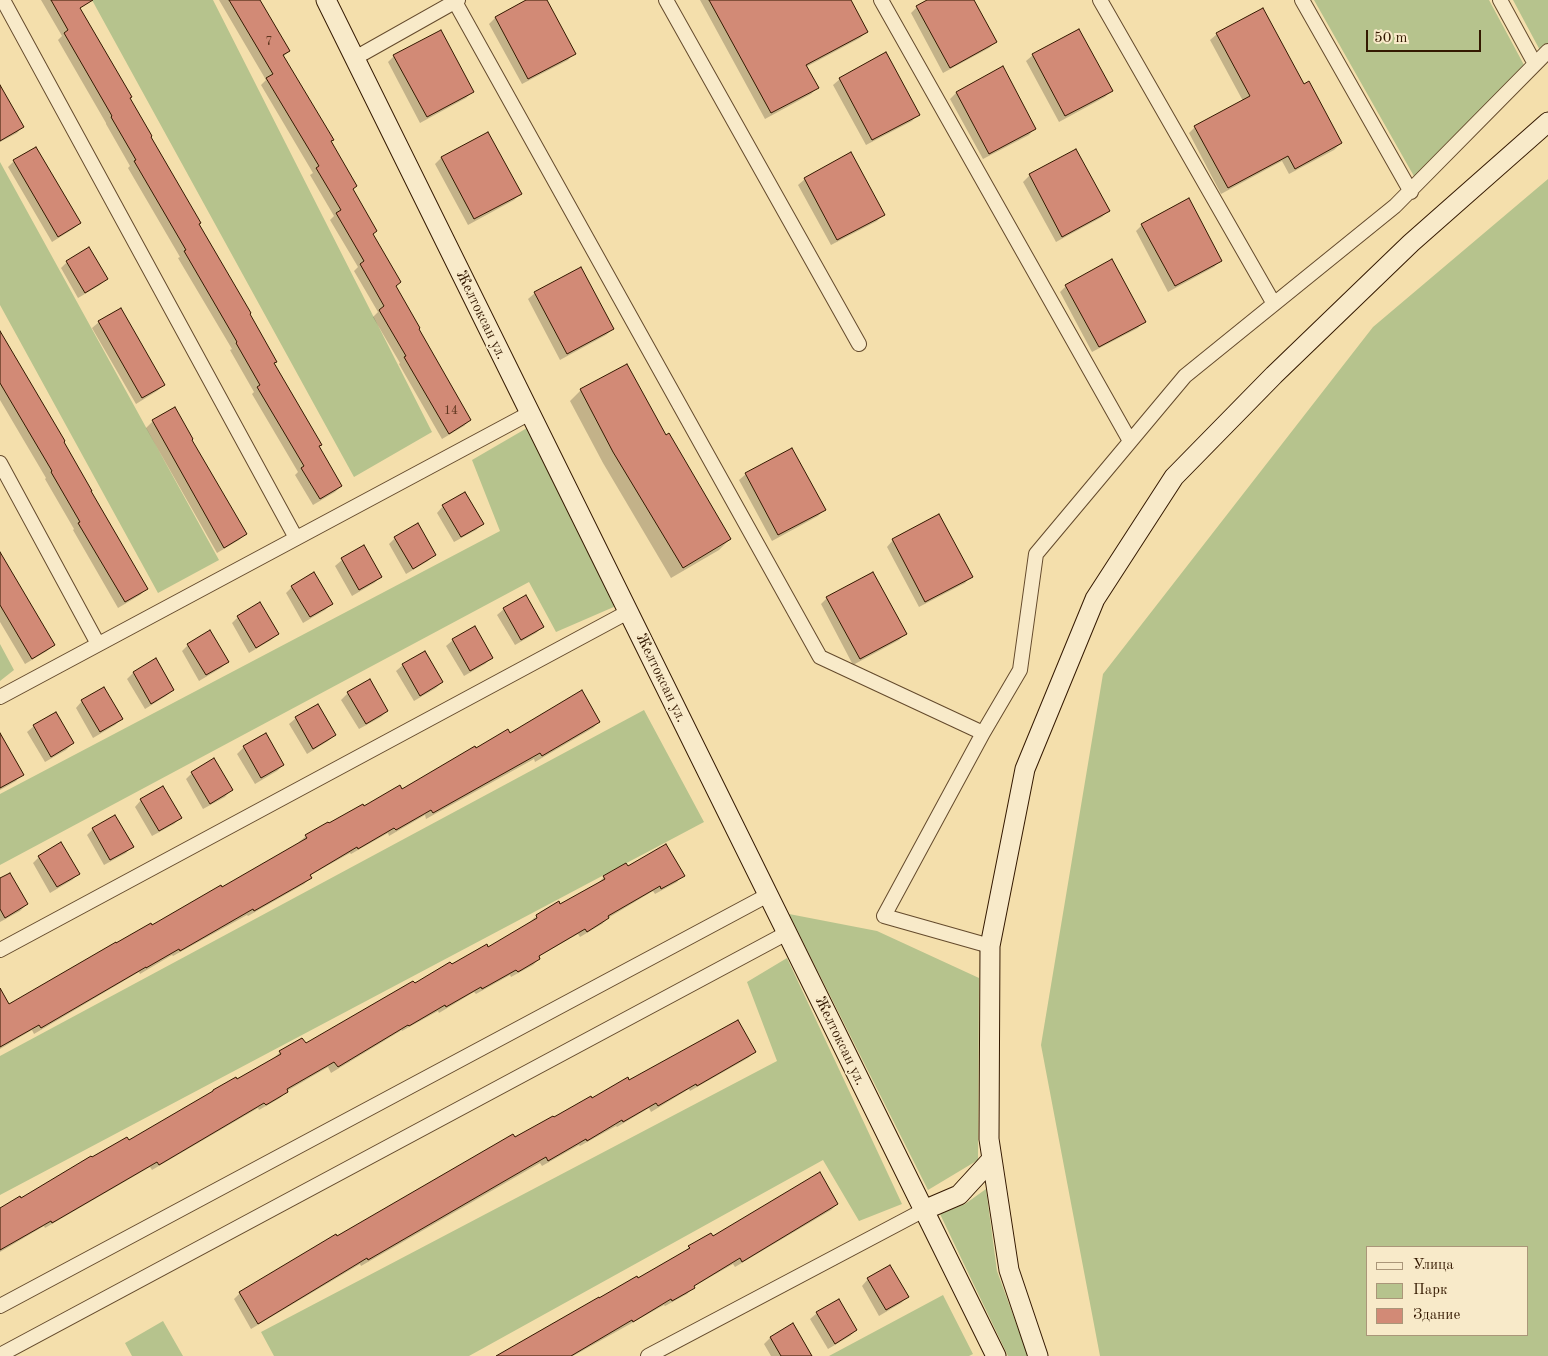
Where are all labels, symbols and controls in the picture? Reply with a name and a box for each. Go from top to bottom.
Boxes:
scale bar [1368,20,1483,52]
text: 50 m [1374,31,1408,46]
house number: 7 [266,35,272,49]
street label: Желтоксан ул. [452,268,510,362]
house number: 14 [444,404,458,418]
street label: Желтоксан ул. [632,631,690,725]
street label: Желтоксан ул. [811,994,869,1088]
legend [1366,1246,1528,1336]
text: Улица [1413,1258,1454,1273]
text: Парк [1413,1283,1448,1298]
text: Здание [1413,1308,1460,1323]

